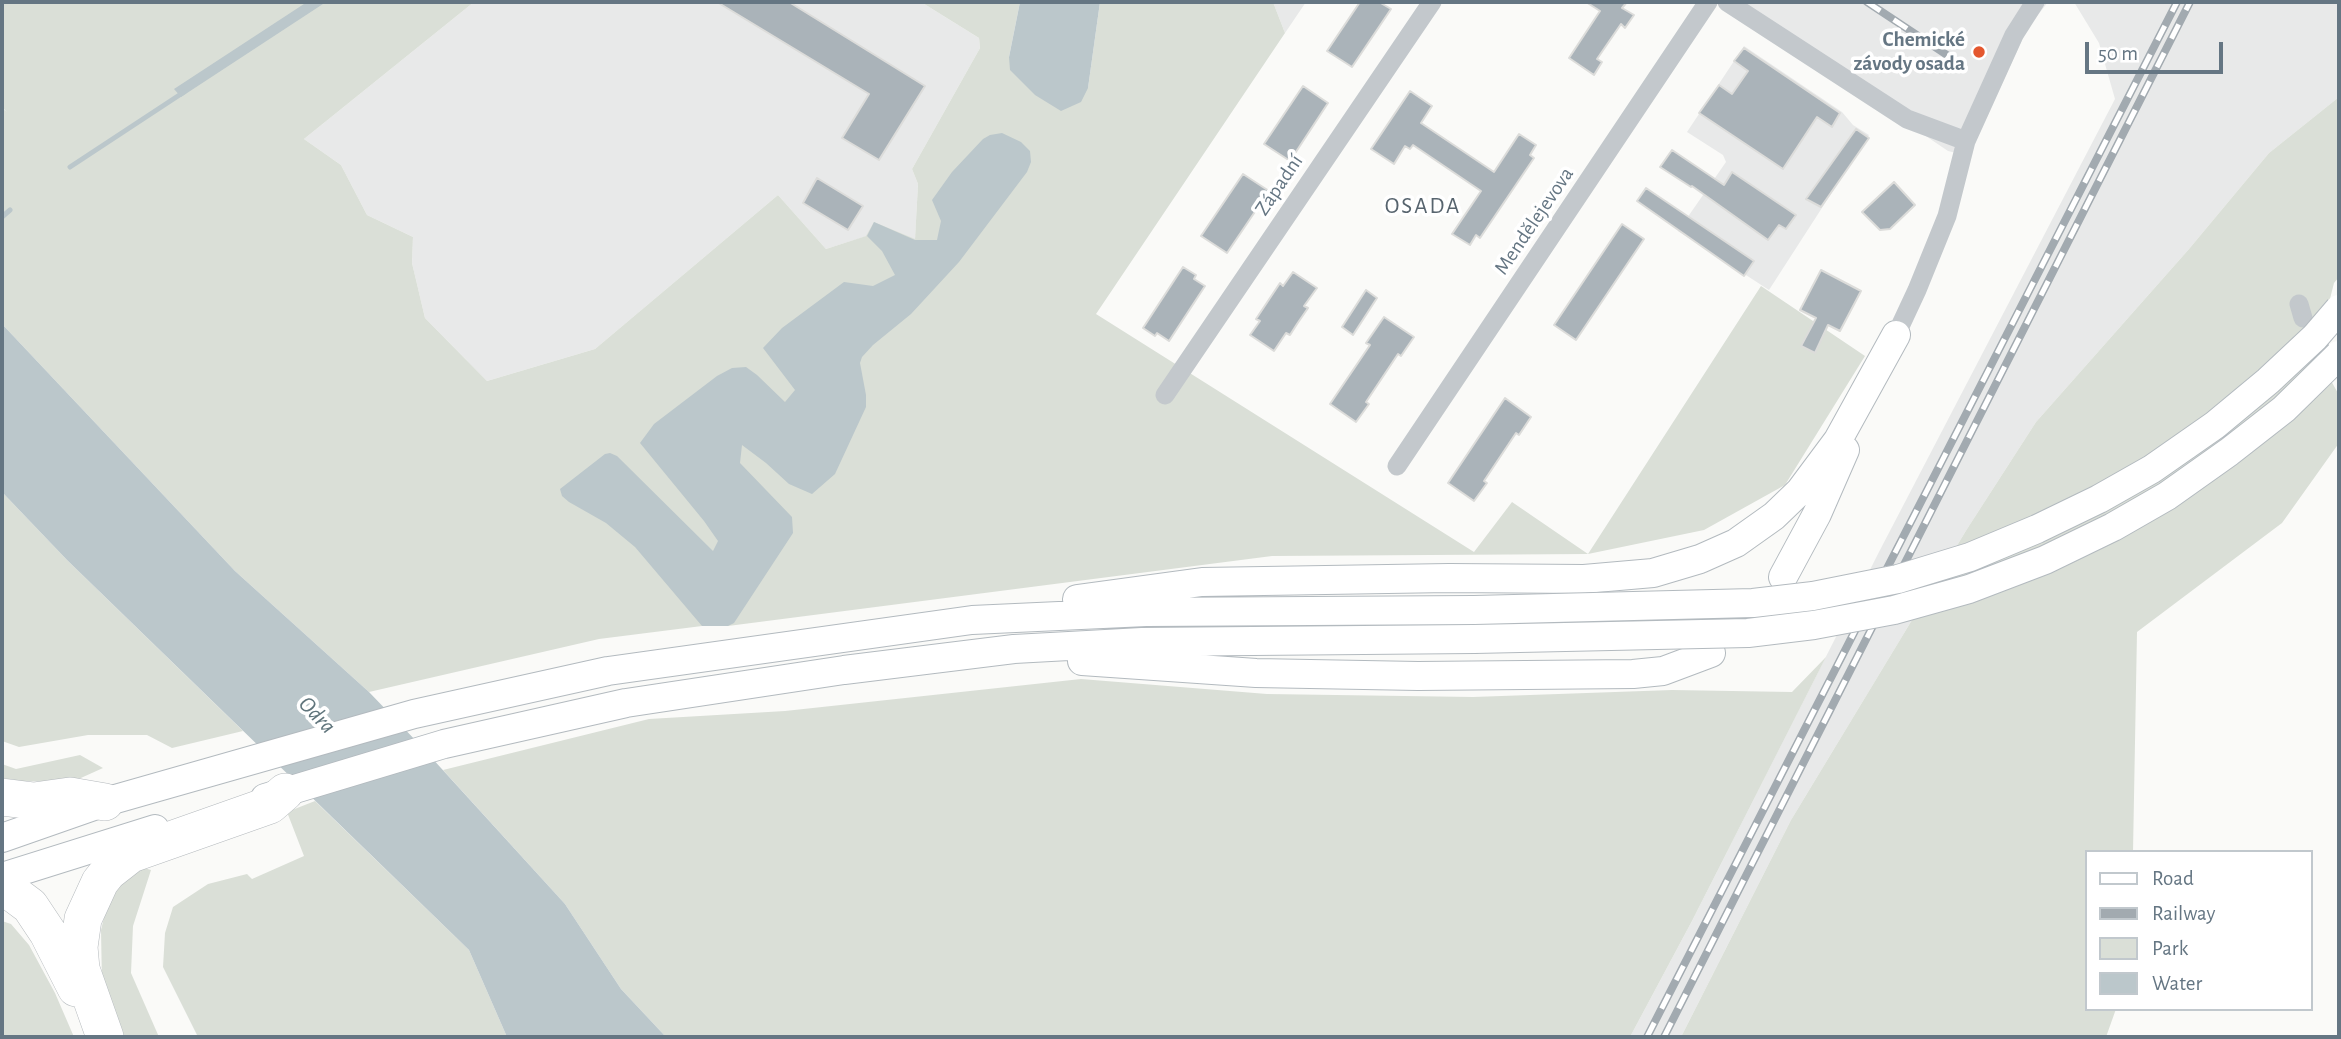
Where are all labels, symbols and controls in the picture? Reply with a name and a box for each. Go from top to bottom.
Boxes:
place label: Chemické závody osada [1853,27,1965,77]
scale bar [2089,28,2227,72]
text: 50 m [2098,43,2138,64]
marker: Chemické závody osada [1971,44,1987,60]
street label: Západní [1250,150,1308,220]
street label: Mendělejevova [1489,162,1579,280]
district label: OSADA [1385,192,1461,220]
water label: Odra [293,690,341,740]
legend [2086,850,2313,1011]
text: Road [2152,868,2194,889]
text: Railway [2152,903,2215,924]
text: Park [2152,938,2188,959]
text: Water [2152,973,2202,994]

